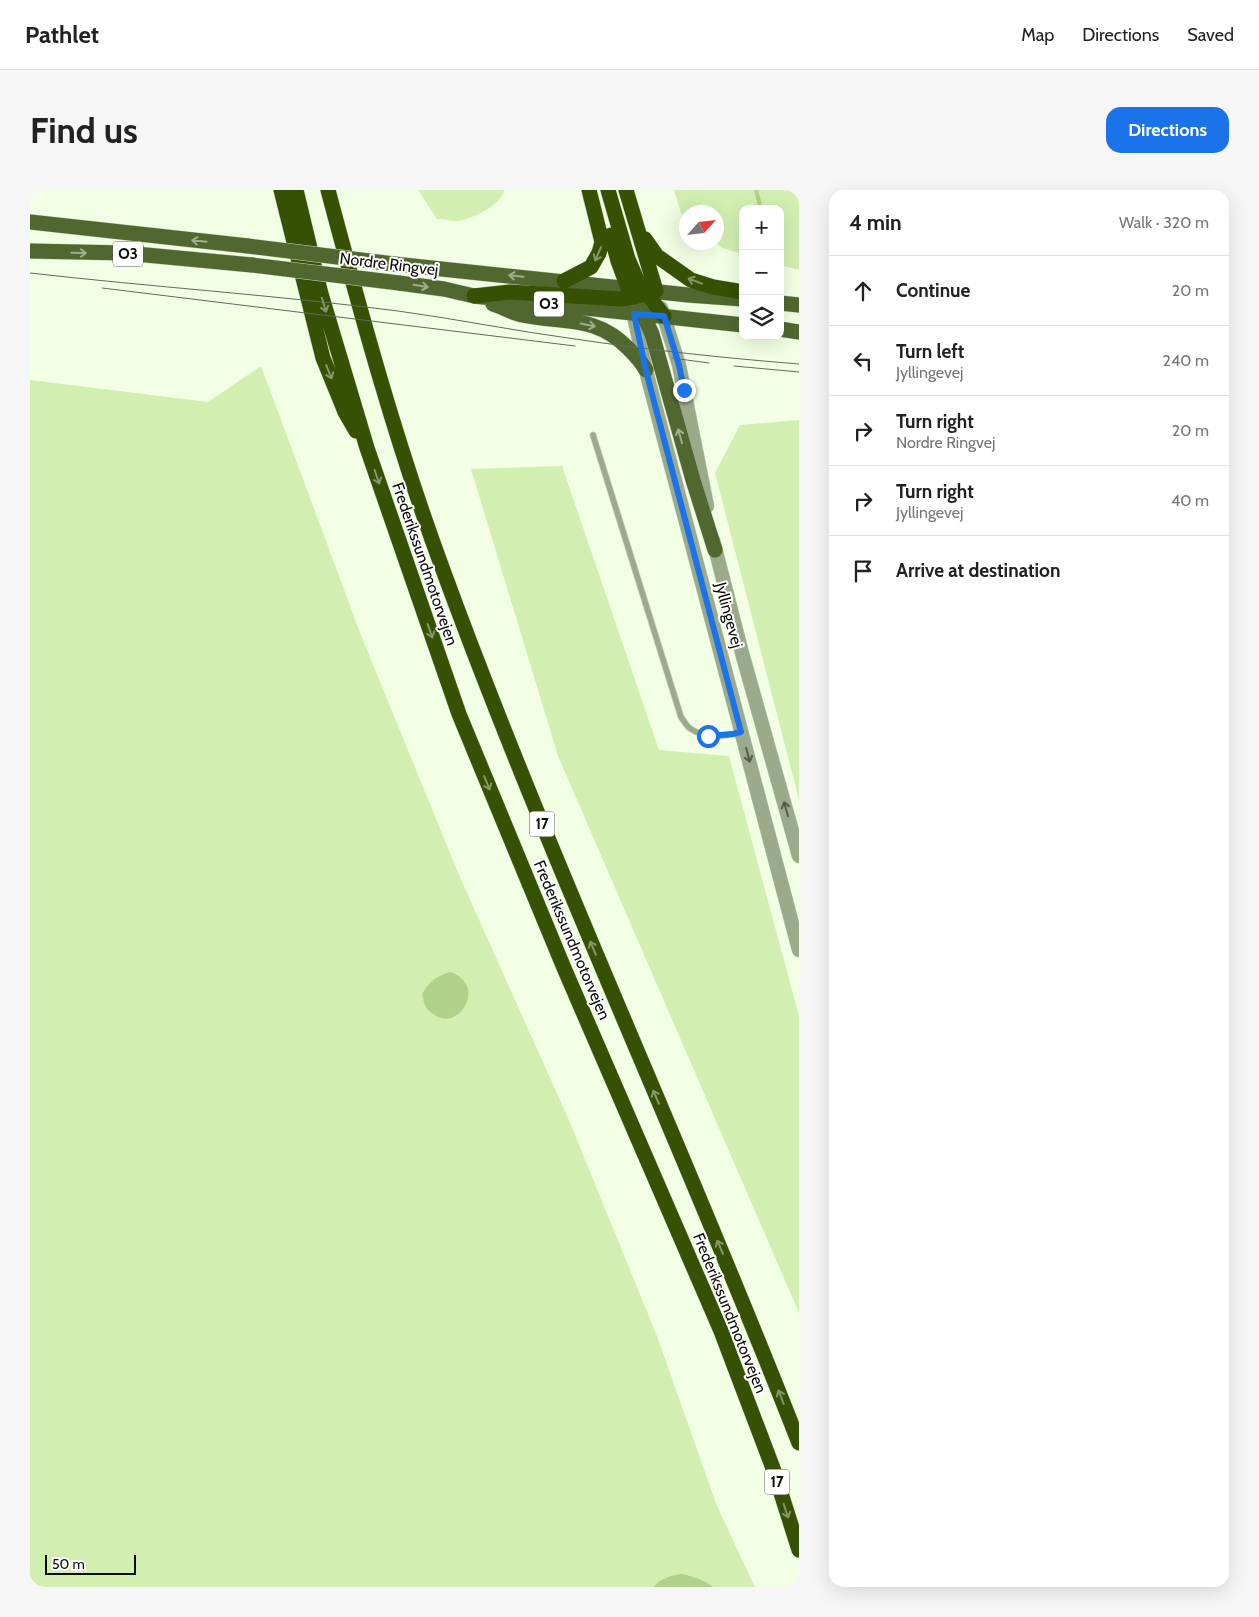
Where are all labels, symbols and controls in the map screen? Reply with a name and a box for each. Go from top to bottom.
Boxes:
text: Pathlet [25,20,99,49]
text: Map [1021,24,1054,46]
text: Directions [1082,24,1159,46]
text: Saved [1187,24,1234,46]
button: Directions [1106,107,1229,153]
text: Find us [30,109,138,152]
north arrow [679,205,724,250]
map controls [739,205,784,340]
button: + [739,205,784,250]
text: 4 min [849,210,902,235]
text: Walk · 320 m [1119,213,1209,232]
one-way arrow [192,236,208,246]
road number: O3 [113,242,143,266]
one-way arrow [592,246,602,261]
one-way arrow [70,248,86,258]
street label: Nordre Ringvej [339,249,439,279]
button: − [739,250,784,295]
one-way arrow [508,271,524,281]
one-way arrow [688,276,704,285]
icon: ahead [849,277,877,305]
text: Continue [896,279,970,302]
one-way arrow [413,281,429,291]
text: 20 m [1172,281,1209,300]
road number: O3 [534,292,564,316]
button: layers [739,295,784,340]
one-way arrow [320,297,330,313]
one-way arrow [579,320,595,330]
text: Turn left [896,340,964,363]
icon: left [849,347,877,375]
text: 240 m [1163,351,1209,370]
text: Jyllingevej [896,363,963,382]
one-way arrow [325,364,334,379]
route end [673,379,696,402]
text: Turn right [896,410,974,433]
icon: right [849,417,877,445]
text: 20 m [1172,421,1209,440]
one-way arrow [675,429,684,445]
text: Nordre Ringvej [896,433,995,452]
one-way arrow [373,469,382,485]
street label: Frederikssundmotorvejen [388,480,462,648]
text: Turn right [896,480,974,503]
icon: right [849,487,877,515]
text: 40 m [1171,491,1209,510]
text: Jyllingevej [896,503,963,522]
icon: arrive [849,557,877,585]
text: Arrive at destination [896,559,1060,582]
street label: Jyllingevej [711,579,747,650]
one-way arrow [426,623,435,638]
route start [697,725,720,748]
one-way arrow [743,747,753,763]
one-way arrow [483,775,493,790]
one-way arrow [780,801,790,817]
road number: 17 [530,812,554,836]
street label: Frederikssundmotorvejen [530,857,614,1023]
one-way arrow [587,941,597,956]
one-way arrow [651,1090,661,1105]
street label: Frederikssundmotorvejen [689,1230,771,1396]
one-way arrow [714,1240,724,1255]
one-way arrow [776,1390,785,1405]
road number: 17 [764,1470,790,1494]
one-way arrow [782,1502,792,1518]
scale bar [45,1552,136,1575]
text: 50 m [52,1555,85,1573]

